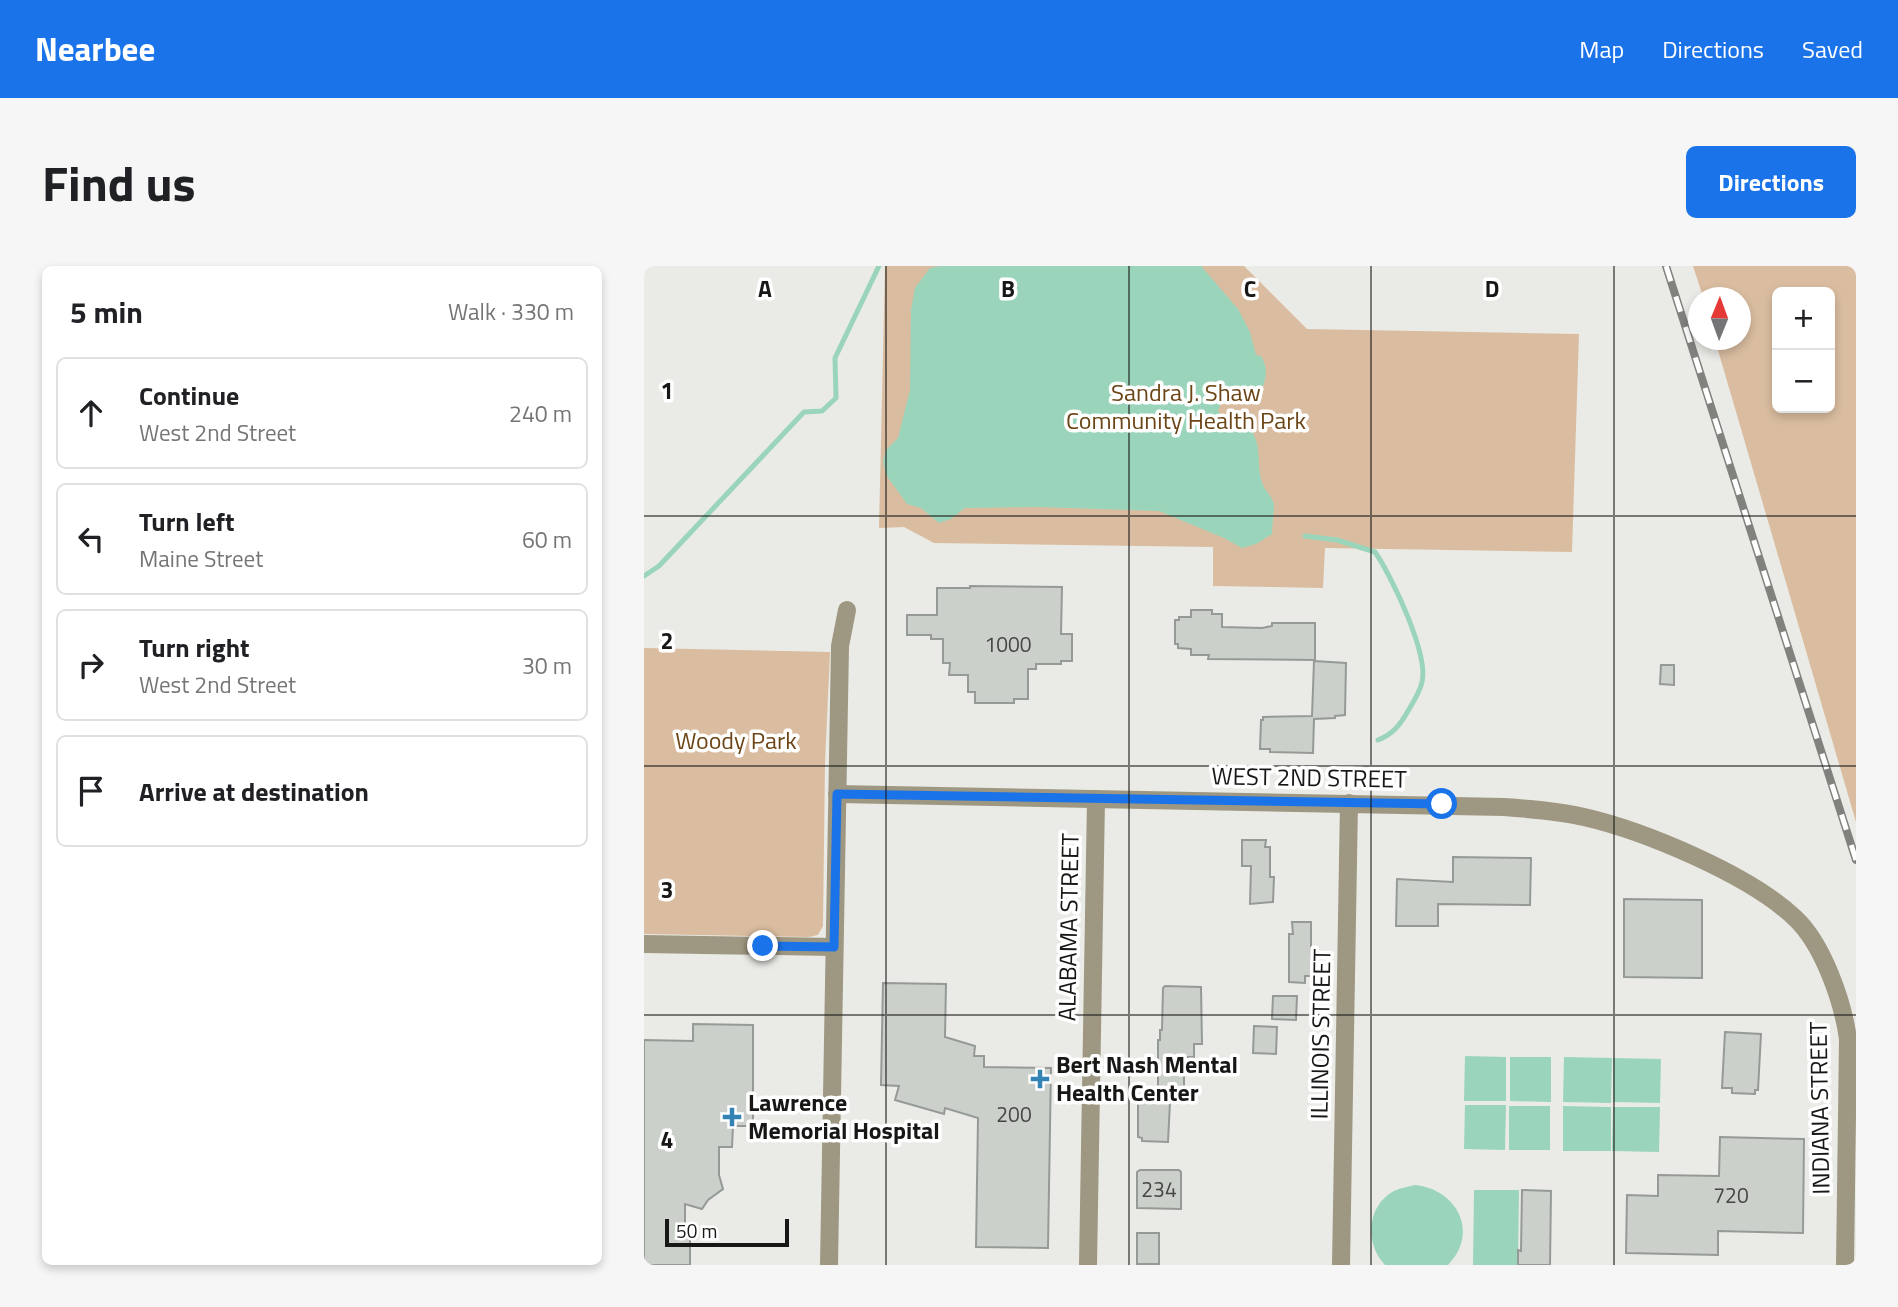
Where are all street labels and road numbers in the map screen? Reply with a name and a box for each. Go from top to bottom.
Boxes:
street label: WEST 2ND STREET [1211,757,1407,797]
street label: ALABAMA STREET [1048,832,1088,1021]
street label: ILLINOIS STREET [1301,948,1339,1120]
street label: INDIANA STREET [1799,1021,1839,1195]

